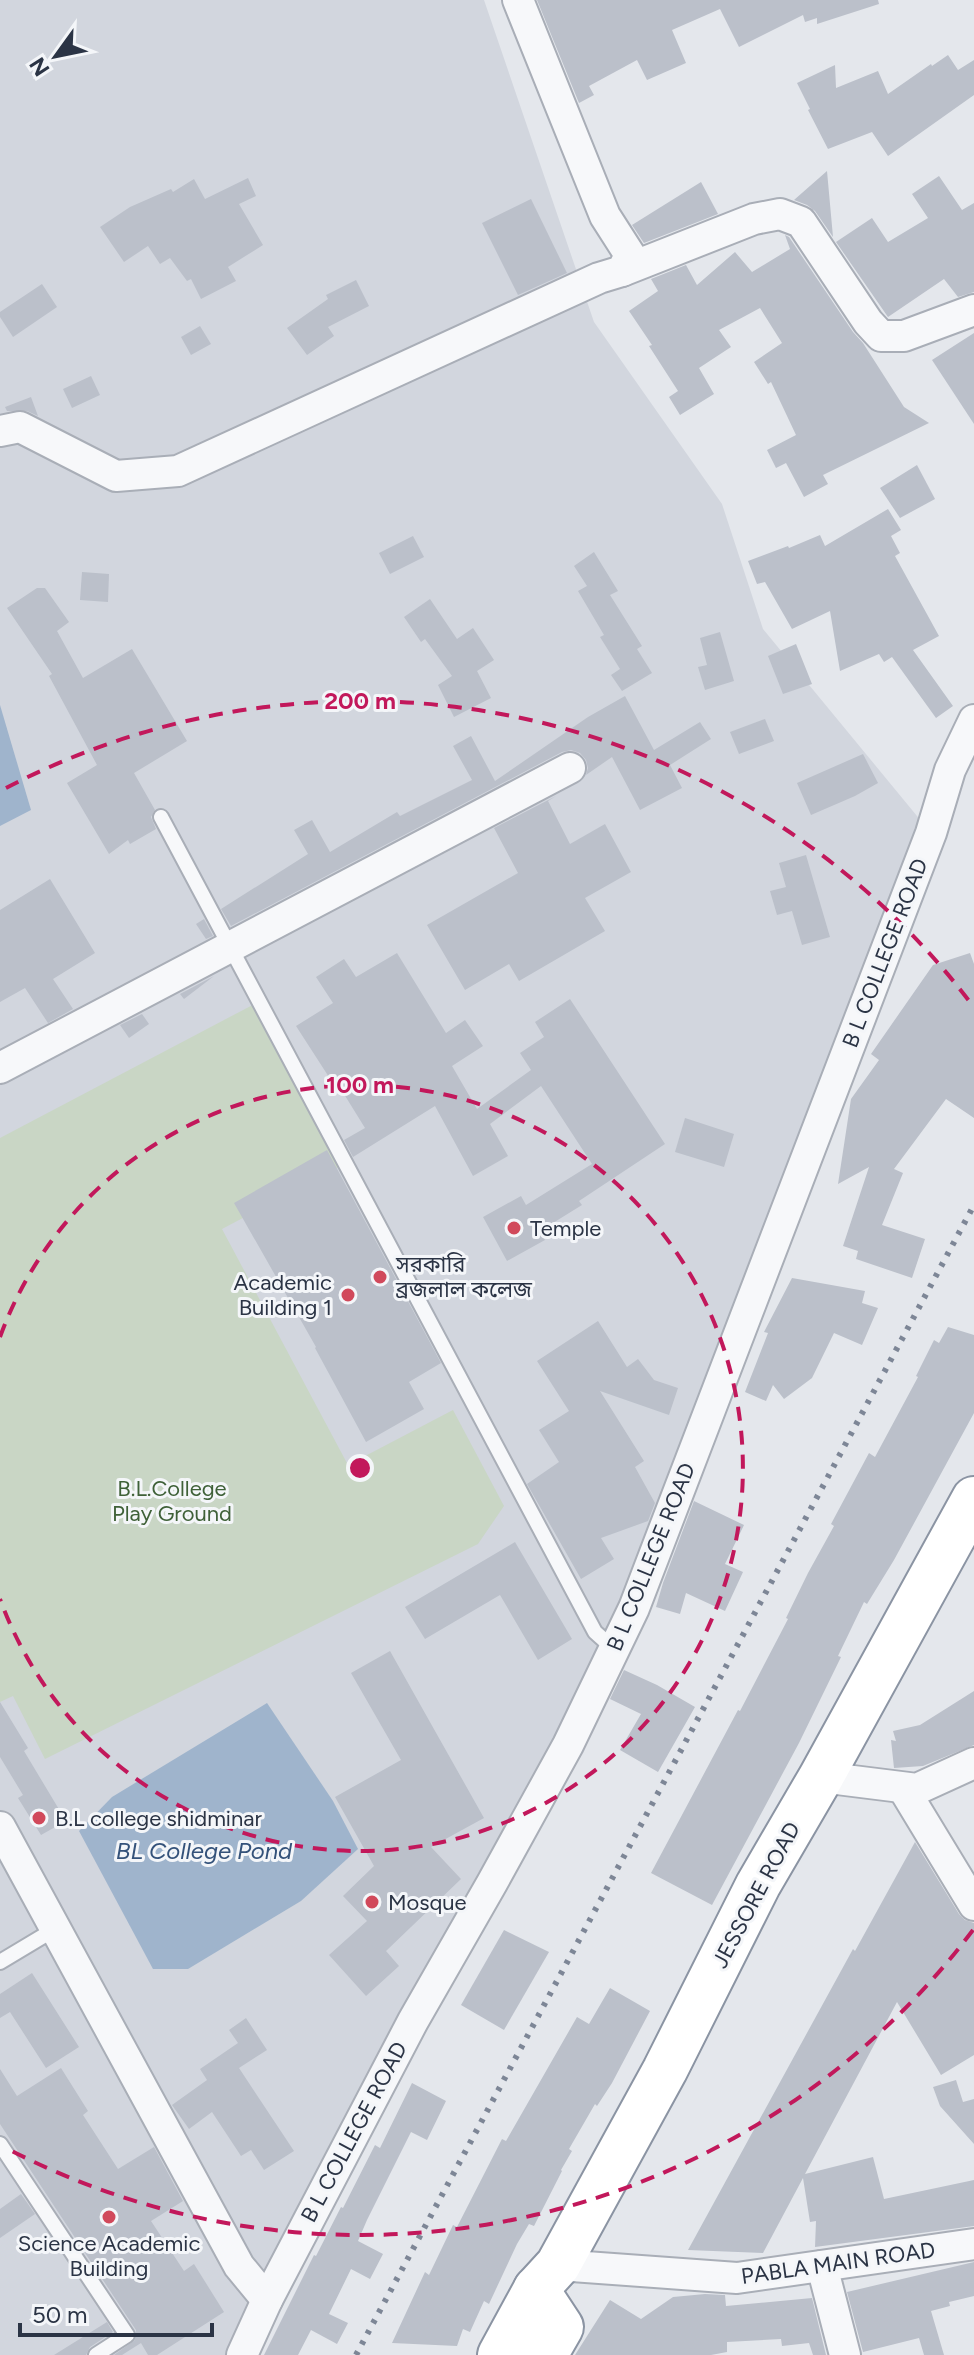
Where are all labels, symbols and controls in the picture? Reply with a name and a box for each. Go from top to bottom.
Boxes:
north arrow [16,16,96,96]
text: N [24,52,56,81]
text: 200 m [324,686,396,715]
street label: B L COLLEGE ROAD [836,854,934,1052]
text: 100 m [326,1070,394,1099]
place label: Temple [530,1215,601,1242]
marker: Temple [505,1219,523,1237]
place label: সরকারি ব্রজলাল কলেজ [395,1251,533,1303]
marker: সরকারি ব্রজলাল কলেজ [371,1268,389,1286]
place label: Academic Building 1 [233,1269,332,1321]
marker: Academic Building 1 [339,1286,357,1304]
centre of rings [346,1454,374,1482]
street label: B L COLLEGE ROAD [601,1459,701,1655]
park label: B.L.College Play Ground [112,1475,232,1527]
place label: B.L college shidminar [55,1805,262,1832]
marker: B.L college shidminar [30,1809,48,1827]
street label: JESSORE ROAD [706,1817,806,1973]
water label: BL College Pond [116,1836,293,1865]
place label: Mosque [388,1889,467,1916]
marker: Mosque [363,1893,381,1911]
street label: B L COLLEGE ROAD [295,2037,413,2227]
marker: Science Academic Building [100,2208,118,2226]
place label: Science Academic Building [18,2230,200,2282]
street label: PABLA MAIN ROAD [739,2236,937,2290]
scale bar [20,2287,212,2337]
text: 50 m [32,2300,88,2329]

